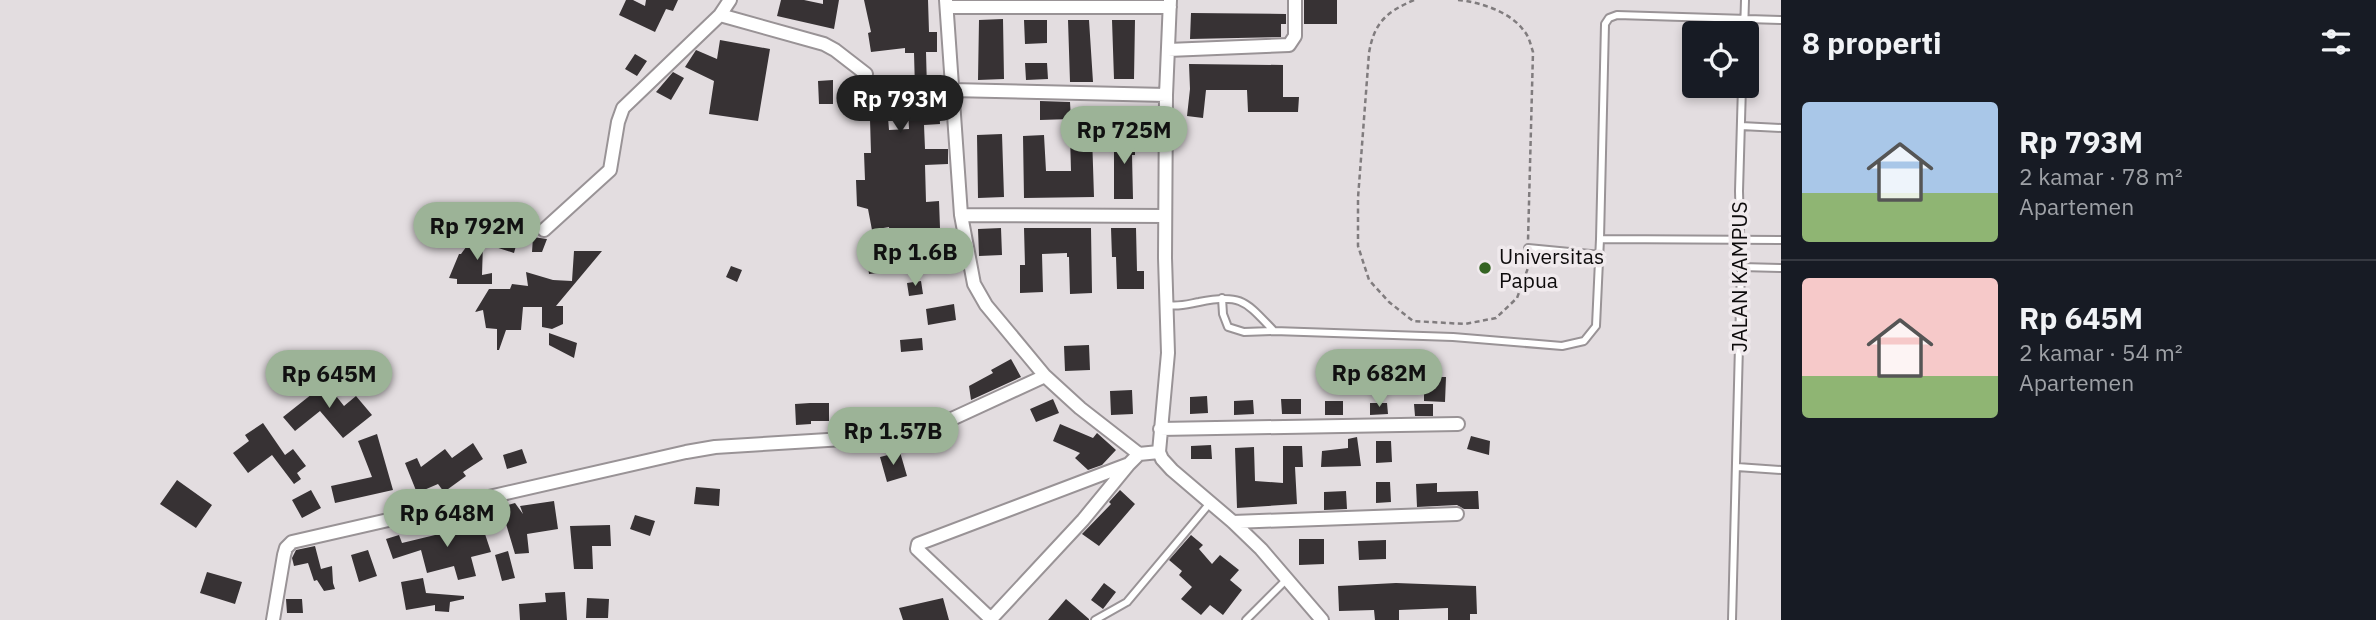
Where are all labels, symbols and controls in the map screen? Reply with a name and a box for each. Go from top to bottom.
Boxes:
map controls [1682,21,1759,98]
button: locate [1682,21,1759,98]
text: 8 properti [1802,23,1942,62]
icon: filters [2317,23,2355,61]
pin: Rp 793M [835,76,965,135]
text: Rp 793M [852,83,948,113]
pin: Rp 725M [1059,106,1189,166]
text: Rp 725M [1076,114,1172,144]
text: Rp 793M [2019,122,2143,161]
icon: home [1858,130,1942,214]
text: 2 kamar · 78 m² [2019,161,2183,191]
text: Apartemen [2019,191,2134,221]
street label: JALAN KAMPUS [1725,201,1753,353]
pin: Rp 792M [412,202,542,262]
text: Rp 792M [429,210,525,240]
pin: Rp 1.6B [850,229,980,288]
text: Rp 1.6B [873,236,958,266]
place label: Universitas Papua [1499,242,1604,294]
marker: Universitas Papua [1477,260,1493,276]
text: Rp 645M [2019,298,2143,337]
icon: home [1858,306,1942,390]
text: 2 kamar · 54 m² [2019,337,2183,367]
pin: Rp 645M [264,350,394,410]
pin: Rp 682M [1314,350,1444,409]
text: Rp 682M [1331,357,1427,387]
text: Rp 645M [281,358,377,388]
text: Apartemen [2019,367,2134,397]
pin: Rp 1.57B [821,407,965,467]
text: Rp 1.57B [844,415,942,445]
pin: Rp 648M [382,490,512,549]
text: Rp 648M [399,497,495,527]

